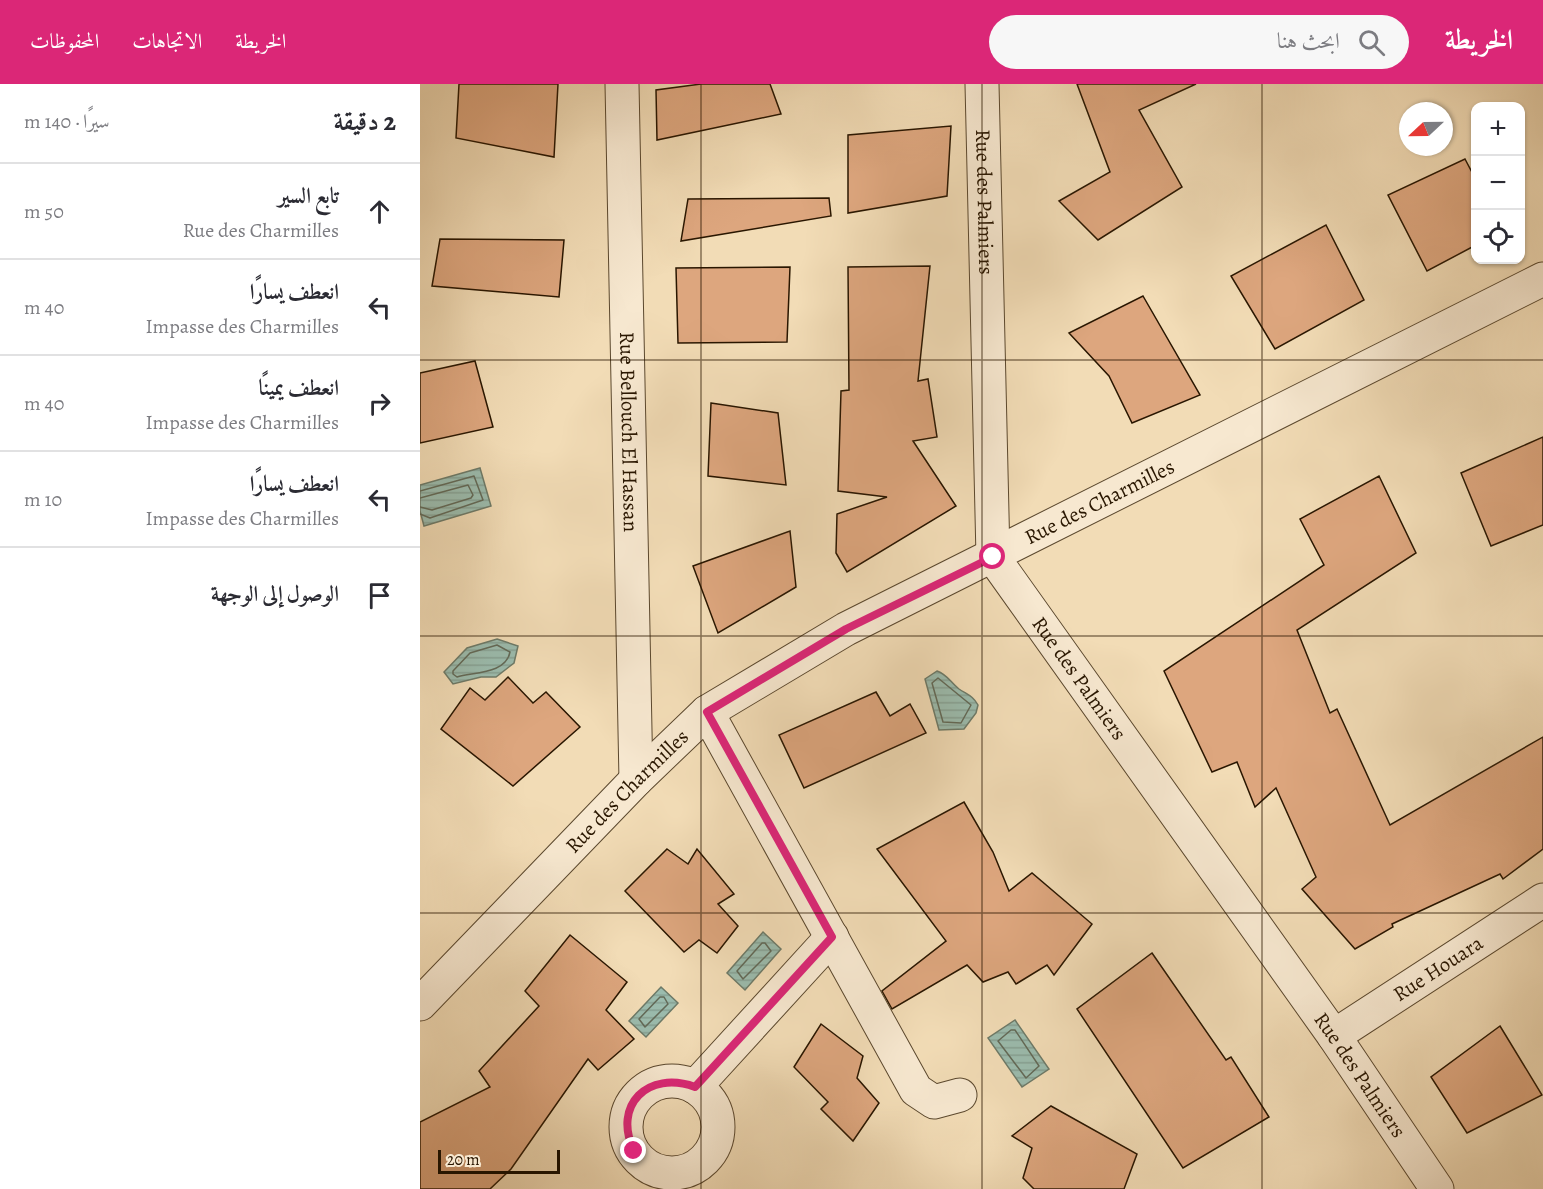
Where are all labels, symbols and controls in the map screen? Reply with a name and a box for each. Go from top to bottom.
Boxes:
search box [989,15,1409,69]
text: الخريطة [1445,21,1513,59]
text: ابحث هنا [1277,26,1340,56]
icon: search [1355,26,1388,59]
text: المحفوظات [30,27,99,55]
text: الاتجاهات [132,27,202,55]
text: الخريطة [235,27,286,55]
north arrow [1399,102,1453,156]
map controls [1471,102,1525,264]
button: + [1471,102,1525,156]
text: 2 دقيقة [334,104,396,139]
text: سيرًا · 140 m [24,108,110,135]
street label: Rue des Palmiers [969,129,1000,275]
button: − [1471,156,1525,210]
text: تابع السير [278,181,339,211]
icon: ahead [363,195,396,228]
text: 50 m [24,198,64,225]
button: locate [1471,210,1525,264]
text: Rue des Charmilles [183,217,339,244]
text: انعطف يسارًا [250,277,339,307]
icon: left [363,291,396,324]
text: 40 m [24,294,64,321]
text: Impasse des Charmilles [146,313,339,340]
street label: Rue Bellouch El Hassan [613,331,645,532]
text: انعطف يمينًا [259,373,339,403]
icon: right [363,387,396,420]
text: 40 m [24,390,64,417]
text: Impasse des Charmilles [146,409,339,436]
street label: Rue des Charmilles [1020,452,1179,551]
text: انعطف يسارًا [250,469,339,499]
icon: left [363,483,396,516]
text: 10 m [24,486,62,513]
text: Impasse des Charmilles [146,505,339,532]
route start [979,543,1005,569]
text: الوصول إلى الوجهة [211,579,339,609]
icon: arrive [363,579,396,612]
street label: Rue des Palmiers [1026,611,1133,746]
street label: Rue des Charmilles [559,723,695,859]
street label: Rue Houara [1388,929,1488,1008]
street label: Rue des Palmiers [1307,1007,1413,1143]
route end [620,1137,646,1163]
scale bar [438,1147,560,1174]
text: 20 m [447,1149,480,1171]

